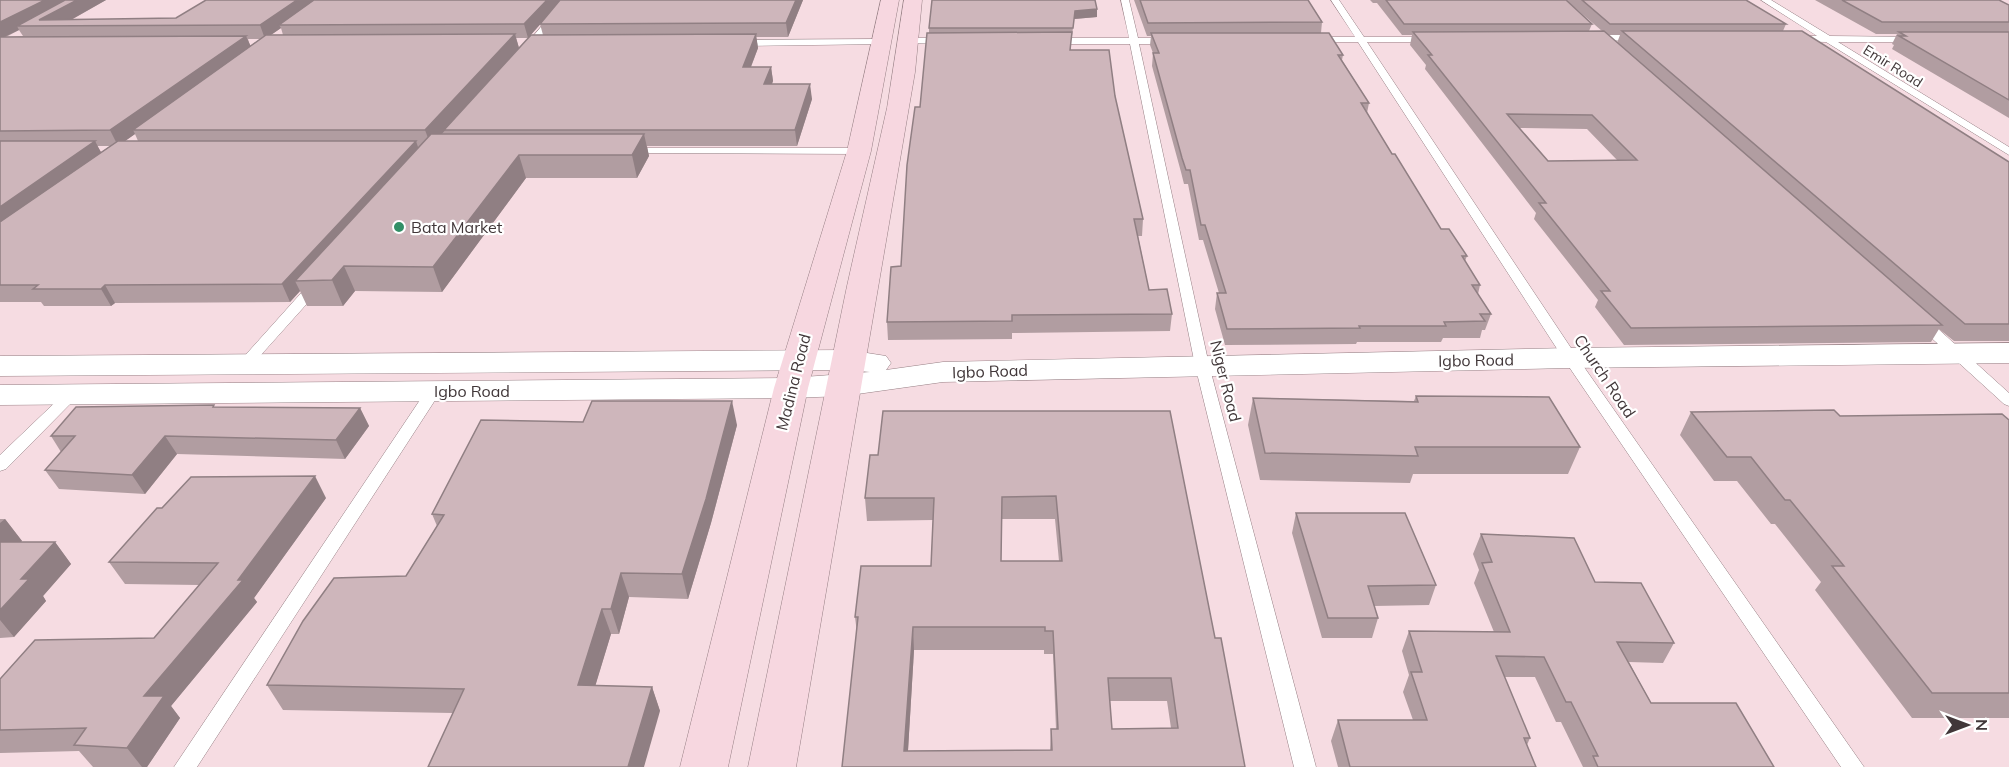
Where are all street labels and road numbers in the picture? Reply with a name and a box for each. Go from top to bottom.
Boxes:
street label: Emir Road [1860,41,1926,91]
street label: Madina Road [771,331,815,433]
street label: Church Road [1570,331,1640,421]
street label: Niger Road [1206,338,1246,424]
street label: Igbo Road [1438,349,1514,371]
street label: Igbo Road [952,360,1028,382]
street label: Igbo Road [434,381,510,401]

